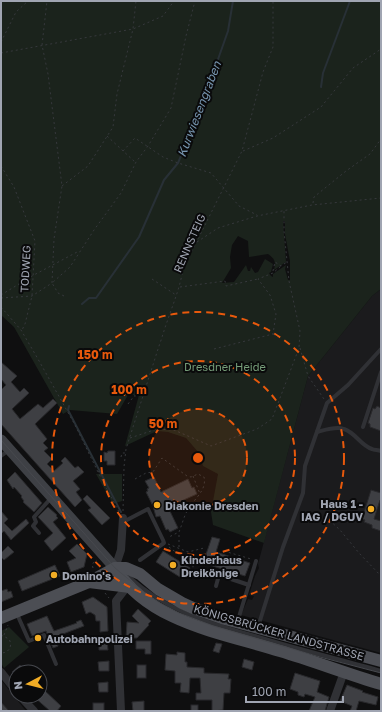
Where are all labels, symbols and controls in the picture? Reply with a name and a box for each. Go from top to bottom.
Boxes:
water label: Kurwiesengraben [174,58,224,159]
street label: RENNSTEIG [170,212,208,274]
street label: TODWEG [17,245,33,293]
text: 150 m [78,347,112,362]
park label: Dresdner Heide [184,360,266,373]
text: 100 m [111,382,147,397]
text: 50 m [149,416,177,431]
centre of rings [191,451,205,465]
place label: Haus 1 - IAG / DGUV [301,497,363,523]
place label: Diakonie Dresden [165,499,259,512]
marker: Diakonie Dresden [152,500,162,510]
marker: Haus 1 - IAG / DGUV [366,504,376,514]
place label: Kinderhaus Dreikönige [181,553,242,579]
marker: Kinderhaus Dreikönige [168,560,178,570]
place label: Domino's [62,569,111,582]
marker: Domino's [49,570,59,580]
street label: KÖNIGSBRÜCKER LANDSTRASSE [193,601,366,663]
place label: Autobahnpolizei [46,632,133,645]
marker: Autobahnpolizei [33,633,43,643]
north arrow [8,664,48,704]
scale bar [246,678,343,704]
text: N [11,680,25,690]
text: 100 m [252,684,286,699]

